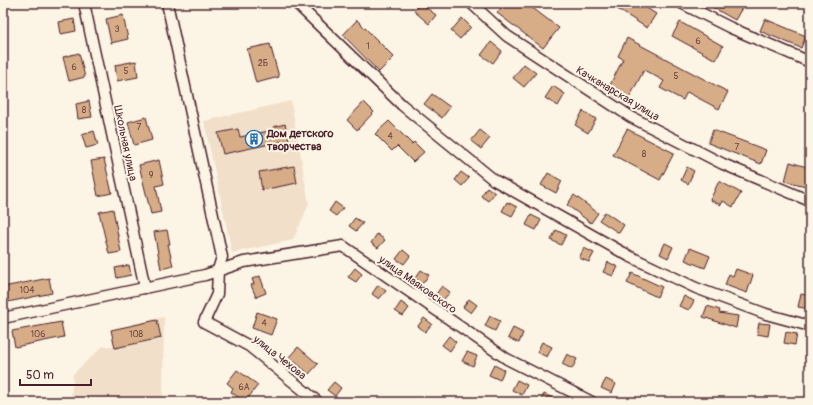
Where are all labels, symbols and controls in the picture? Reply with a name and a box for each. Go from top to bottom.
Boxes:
house number: 3 [114,24,120,35]
house number: 6 [695,36,701,47]
house number: 1 [366,41,370,52]
house number: 2Б [258,58,268,69]
house number: 6 [71,62,77,73]
street label: Качканарская улица [574,63,662,123]
house number: 5 [124,66,129,77]
house number: 5 [674,71,679,82]
street label: Школьная улица [111,104,140,182]
house number: 8 [82,105,87,116]
house number: 7 [137,122,142,133]
place label: Дом детского творчества [266,127,334,153]
building icon: Дом детского творчества [244,129,264,149]
house number: 4 [387,131,393,142]
house number: 7 [735,142,740,153]
house number: 8 [642,149,647,160]
house number: 9 [149,170,154,181]
street label: улица Маяковского [376,252,459,316]
house number: 104 [20,285,35,296]
house number: 4 [261,318,267,329]
house number: 106 [31,329,45,340]
house number: 108 [129,329,144,340]
street label: улица Чехова [250,332,309,382]
scale bar [20,361,91,387]
text: 50 m [26,368,54,383]
house number: 6А [238,382,250,393]

